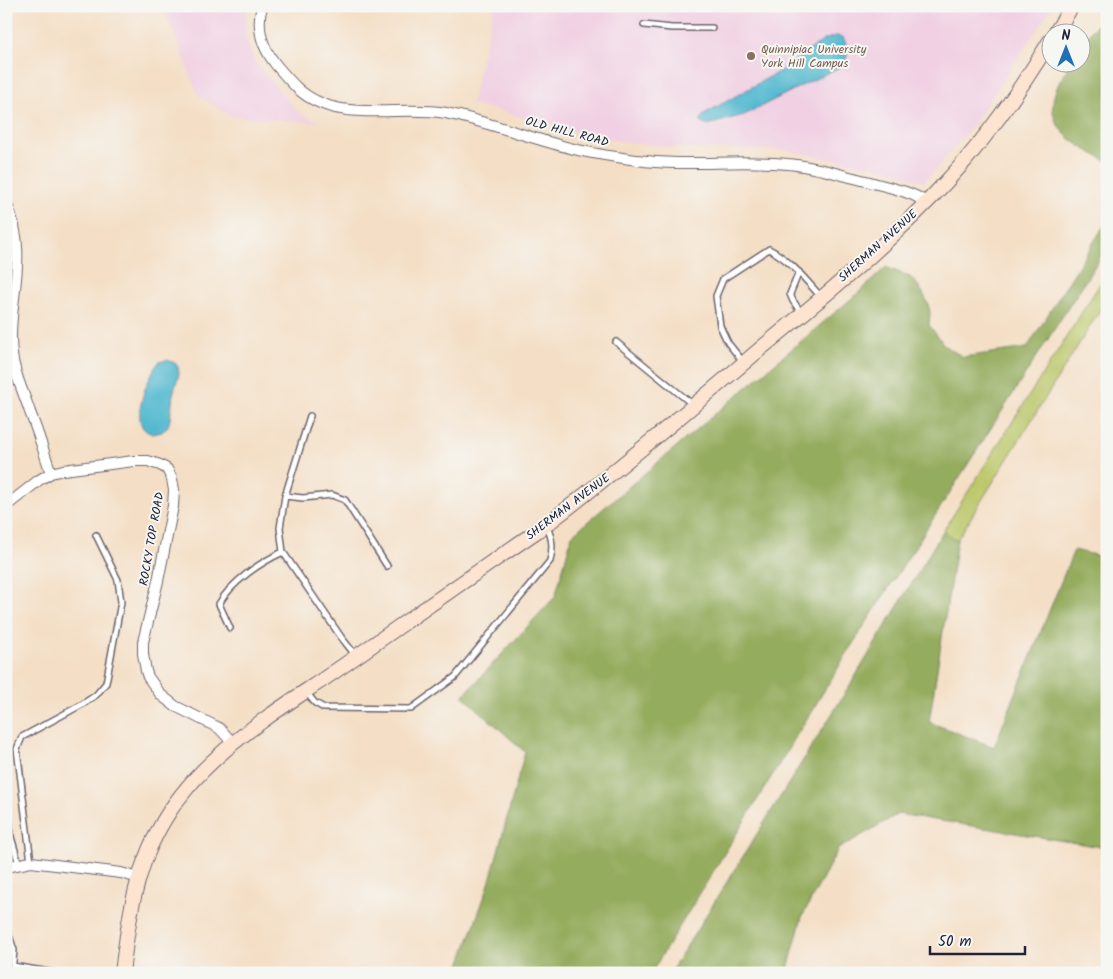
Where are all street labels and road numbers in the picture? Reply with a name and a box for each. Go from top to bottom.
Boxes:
street label: OLD HILL ROAD [523,112,611,152]
street label: SHERMAN AVENUE [834,204,923,287]
street label: SHERMAN AVENUE [522,468,615,545]
street label: ROCKY TOP ROAD [134,490,170,587]

